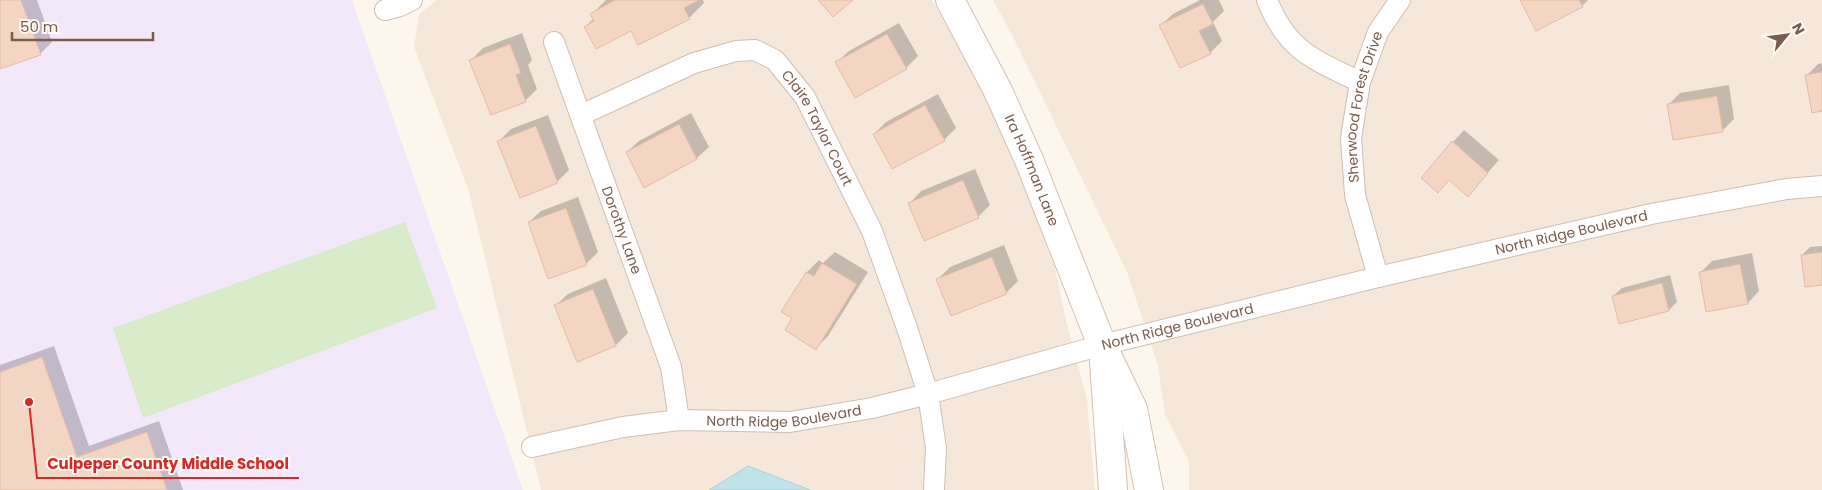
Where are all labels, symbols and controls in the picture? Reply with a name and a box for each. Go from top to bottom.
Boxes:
scale bar [12,10,154,42]
north arrow [1762,10,1812,60]
text: 50 m [20,16,58,37]
text: N [1787,19,1810,38]
street label: Sherwood Forest Drive [1341,28,1388,183]
street label: Claire Taylor Court [777,66,858,189]
street label: Ira Hoffman Lane [1000,111,1064,229]
street label: Dorothy Lane [597,184,647,277]
street label: North Ridge Boulevard [1493,205,1650,260]
street label: North Ridge Boulevard [1099,298,1256,355]
street label: North Ridge Boulevard [706,400,863,432]
callout: Culpeper County Middle School [37,448,299,478]
text: Culpeper County Middle School [47,453,289,474]

